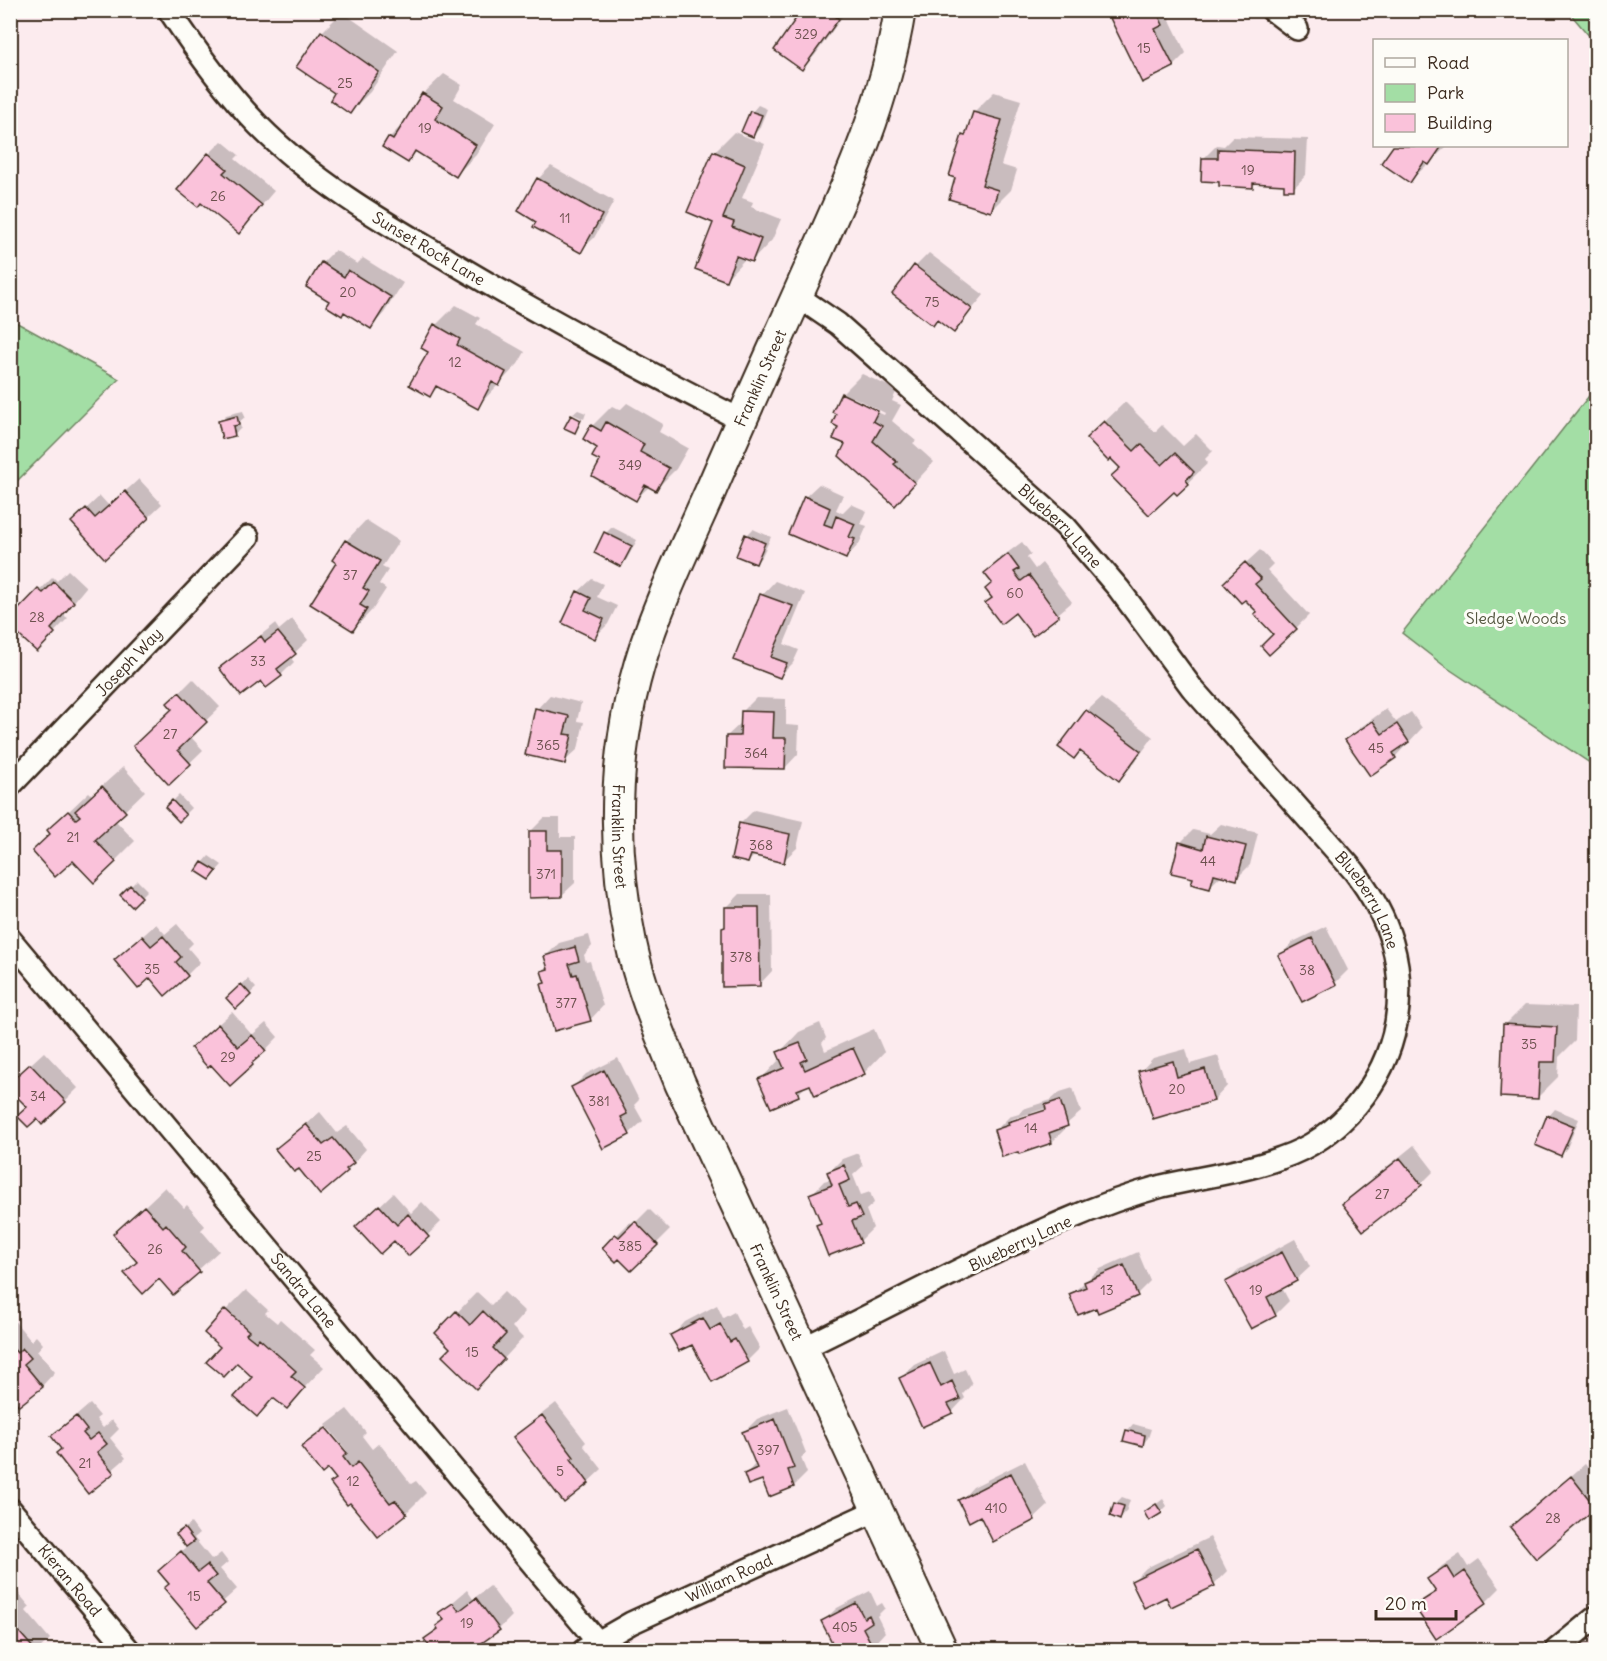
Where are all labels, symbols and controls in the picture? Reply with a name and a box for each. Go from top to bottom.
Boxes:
house number: 329 [794,25,818,43]
house number: 15 [1137,39,1151,57]
legend [1373,39,1568,147]
text: Road [1427,51,1470,74]
house number: 25 [337,74,353,92]
text: Park [1427,81,1464,104]
text: Building [1427,111,1492,134]
house number: 19 [418,119,432,137]
house number: 19 [1241,161,1255,179]
house number: 26 [210,187,226,205]
street label: Sunset Rock Lane [369,207,489,290]
house number: 11 [559,209,571,227]
house number: 20 [340,283,356,301]
house number: 75 [925,293,939,311]
street label: Franklin Street [730,326,791,430]
house number: 12 [448,353,462,371]
house number: 349 [618,456,642,474]
street label: Blueberry Lane [1014,479,1106,572]
house number: 37 [343,566,358,584]
house number: 60 [1006,584,1024,602]
house number: 28 [29,608,45,626]
park label: Sledge Woods [1466,608,1566,628]
street label: Joseph Way [91,623,166,700]
house number: 33 [250,652,266,670]
house number: 27 [163,725,177,743]
house number: 365 [536,736,560,754]
house number: 45 [1368,739,1384,757]
house number: 364 [744,744,768,762]
street label: Franklin Street [608,784,632,890]
house number: 21 [66,828,80,846]
house number: 368 [749,836,773,854]
street label: Blueberry Lane [1331,847,1403,951]
house number: 44 [1200,852,1216,870]
house number: 371 [536,865,556,883]
house number: 378 [730,948,752,966]
house number: 35 [144,960,160,978]
house number: 38 [1299,961,1315,979]
house number: 377 [555,994,577,1012]
house number: 35 [1521,1035,1537,1053]
house number: 29 [220,1048,236,1066]
house number: 20 [1169,1080,1185,1098]
house number: 34 [30,1087,46,1105]
house number: 381 [588,1092,610,1110]
house number: 14 [1024,1119,1038,1137]
house number: 25 [306,1147,322,1165]
house number: 27 [1375,1185,1389,1203]
street label: Blueberry Lane [965,1210,1075,1276]
house number: 385 [618,1237,642,1255]
house number: 26 [147,1240,163,1258]
street label: Franklin Street [746,1240,808,1344]
street label: Sandra Lane [267,1249,341,1332]
house number: 13 [1100,1281,1114,1299]
house number: 19 [1249,1281,1263,1299]
house number: 15 [465,1343,479,1361]
house number: 397 [757,1441,780,1459]
house number: 21 [78,1454,92,1472]
house number: 5 [556,1462,564,1480]
house number: 12 [346,1472,360,1490]
house number: 410 [985,1499,1007,1517]
house number: 28 [1545,1509,1561,1527]
street label: Kieran Road [34,1540,106,1620]
street label: William Road [682,1549,776,1607]
scale bar [1376,1583,1456,1621]
house number: 15 [187,1587,201,1605]
text: 20 m [1385,1592,1427,1615]
house number: 19 [460,1614,474,1632]
house number: 405 [832,1618,858,1636]

